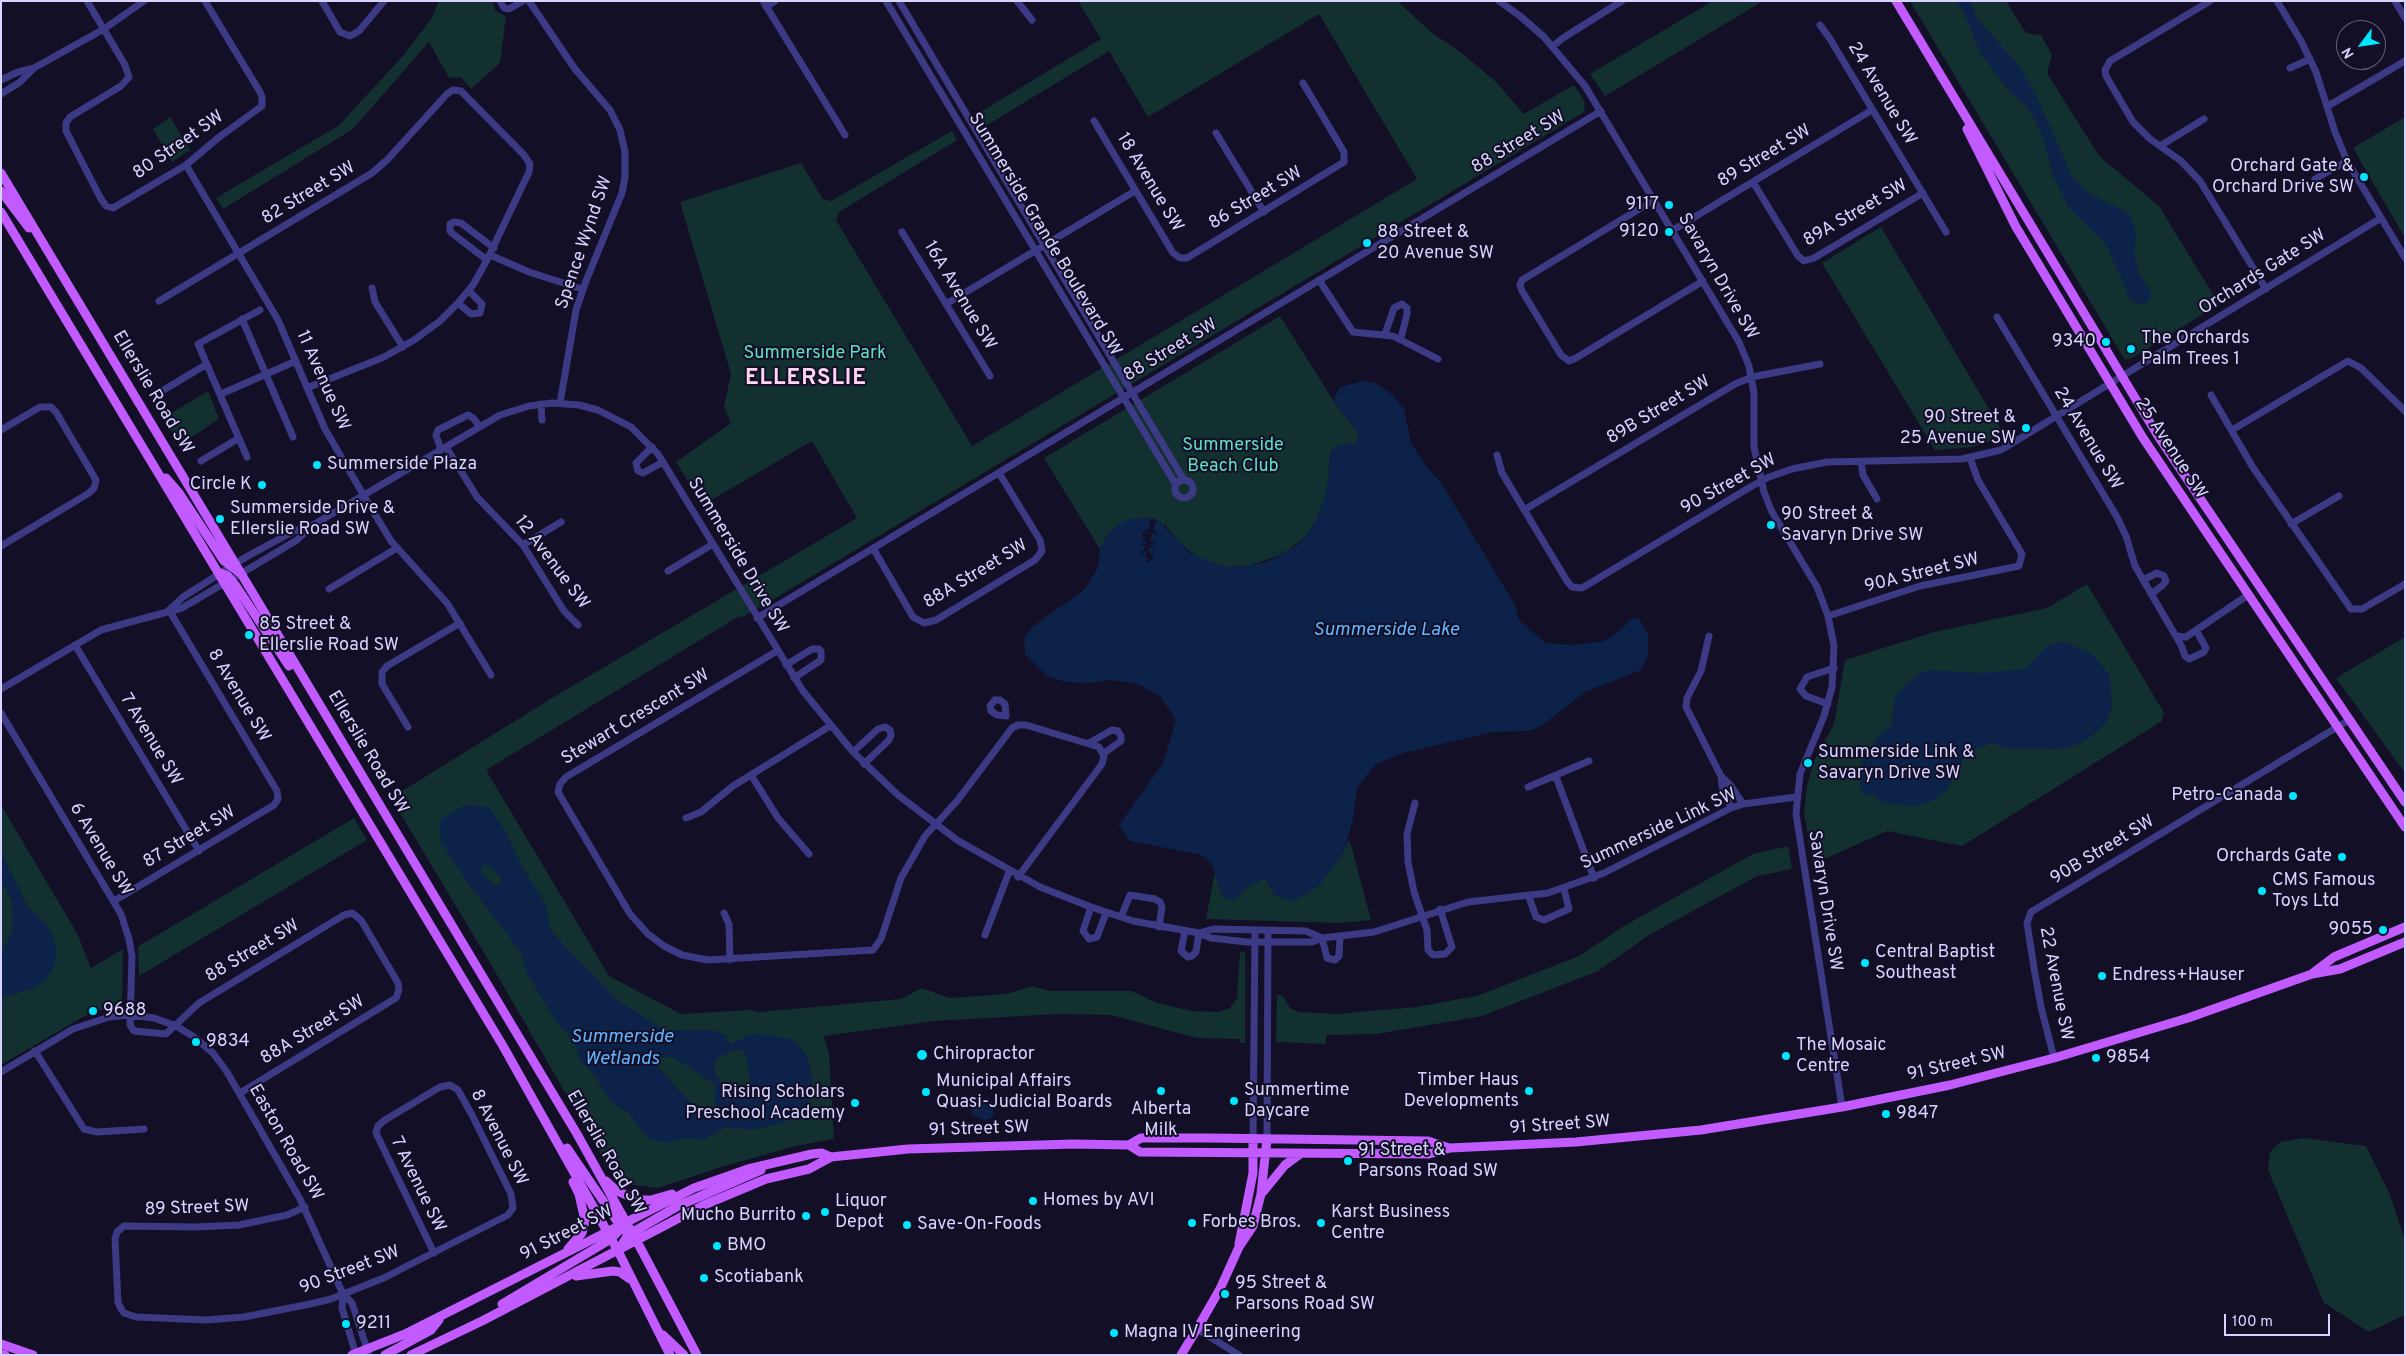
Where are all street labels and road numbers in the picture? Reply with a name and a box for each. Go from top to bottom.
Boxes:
street label: 24 Avenue SW [1842,39,1920,149]
street label: 80 Street SW [129,107,229,185]
street label: 88 Street SW [1468,107,1570,179]
street label: Summerside Grande Boulevard SW [963,109,1125,361]
street label: 89 Street SW [1714,121,1816,193]
street label: 18 Avenue SW [1111,129,1187,237]
street label: 82 Street SW [258,158,360,230]
street label: 86 Street SW [1205,163,1307,235]
street label: Spence Wynd SW [552,174,618,312]
street label: 89A Street SW [1800,176,1912,252]
street label: Savaryn Drive SW [1672,210,1762,344]
street label: Orchards Gate SW [2196,225,2330,321]
street label: 16A Avenue SW [918,238,1000,354]
street label: 88 Street SW [1120,315,1222,387]
street label: Ellerslie Road SW [107,327,197,459]
street label: 11 Avenue SW [290,327,354,435]
street label: 89B Street SW [1603,372,1715,450]
street label: 24 Avenue SW [2048,384,2126,494]
street label: 25 Avenue SW [2129,394,2211,504]
street label: 90 Street SW [1678,450,1780,520]
street label: Summerside Drive SW [682,474,792,638]
street label: 12 Avenue SW [509,512,593,614]
street label: 88A Street SW [920,535,1032,615]
street label: 90A Street SW [1862,549,1982,599]
street label: 8 Avenue SW [202,645,274,747]
street label: Stewart Crescent SW [558,665,714,771]
street label: Ellerslie Road SW [322,687,412,819]
street label: 7 Avenue SW [114,690,186,790]
street label: Summerside Link SW [1577,784,1741,876]
street label: 6 Avenue SW [64,799,136,901]
street label: 87 Street SW [140,802,240,874]
street label: 90B Street SW [2047,811,2159,891]
street label: Savaryn Drive SW [1802,829,1846,973]
street label: 88 Street SW [202,916,304,988]
street label: 22 Avenue SW [2033,925,2077,1043]
street label: 88A Street SW [257,991,369,1071]
street label: 91 Street SW [1905,1043,2009,1087]
street label: Easton Road SW [243,1081,327,1205]
street label: 8 Avenue SW [465,1086,531,1190]
street label: Ellerslie Road SW [561,1087,649,1219]
street label: 91 Street SW [1509,1112,1611,1140]
street label: 91 Street SW [928,1117,1030,1143]
street label: 7 Avenue SW [385,1134,449,1236]
street label: 89 Street SW [144,1196,250,1222]
street label: 91 Street SW [517,1201,617,1267]
street label: 90 Street SW [297,1242,403,1300]

